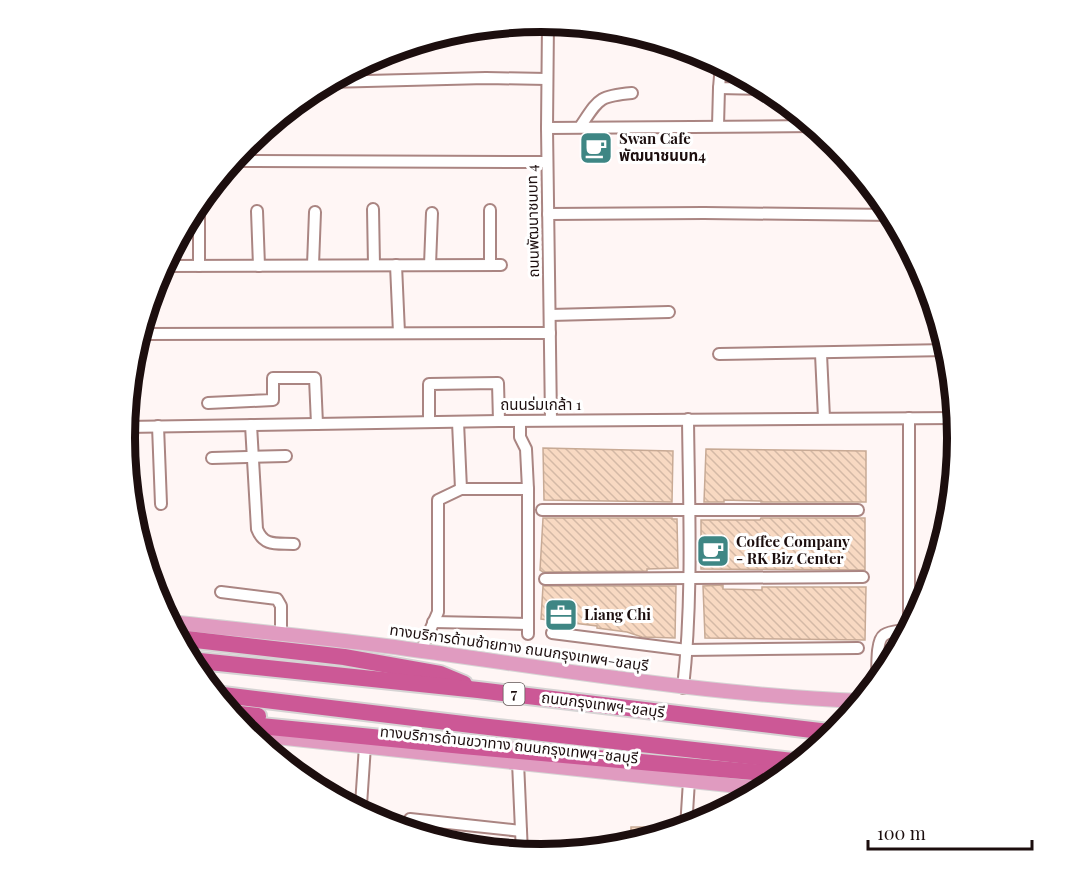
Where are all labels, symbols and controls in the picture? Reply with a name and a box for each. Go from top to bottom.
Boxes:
place label: Swan Cafe พัฒนาชนบท4 [619,128,706,165]
cafe icon: Swan Cafe พัฒนาชนบท4 [578,130,614,166]
street label: ถนนพัฒนาชนบท 4 [521,164,543,278]
street label: ถนนร่มเกล้า 1 [500,394,582,414]
place label: Coffee Company - RK Biz Center [736,531,850,568]
cafe icon: Coffee Company - RK Biz Center [695,533,731,569]
office icon: Liang Chi [543,597,579,633]
place label: Liang Chi [584,604,651,624]
street label: ทางบริการด้านซ้ายทาง ถนนกรุงเทพฯ-ชลบุรี [388,619,650,675]
road number: 7 [504,683,524,705]
street label: ถนนกรุงเทพฯ-ชลบุรี [540,687,666,722]
street label: ทางบริการด้านขวาทาง ถนนกรุงเทพฯ-ชลบุรี [379,720,639,768]
scale bar [868,813,1032,851]
text: 100 m [877,821,926,845]

